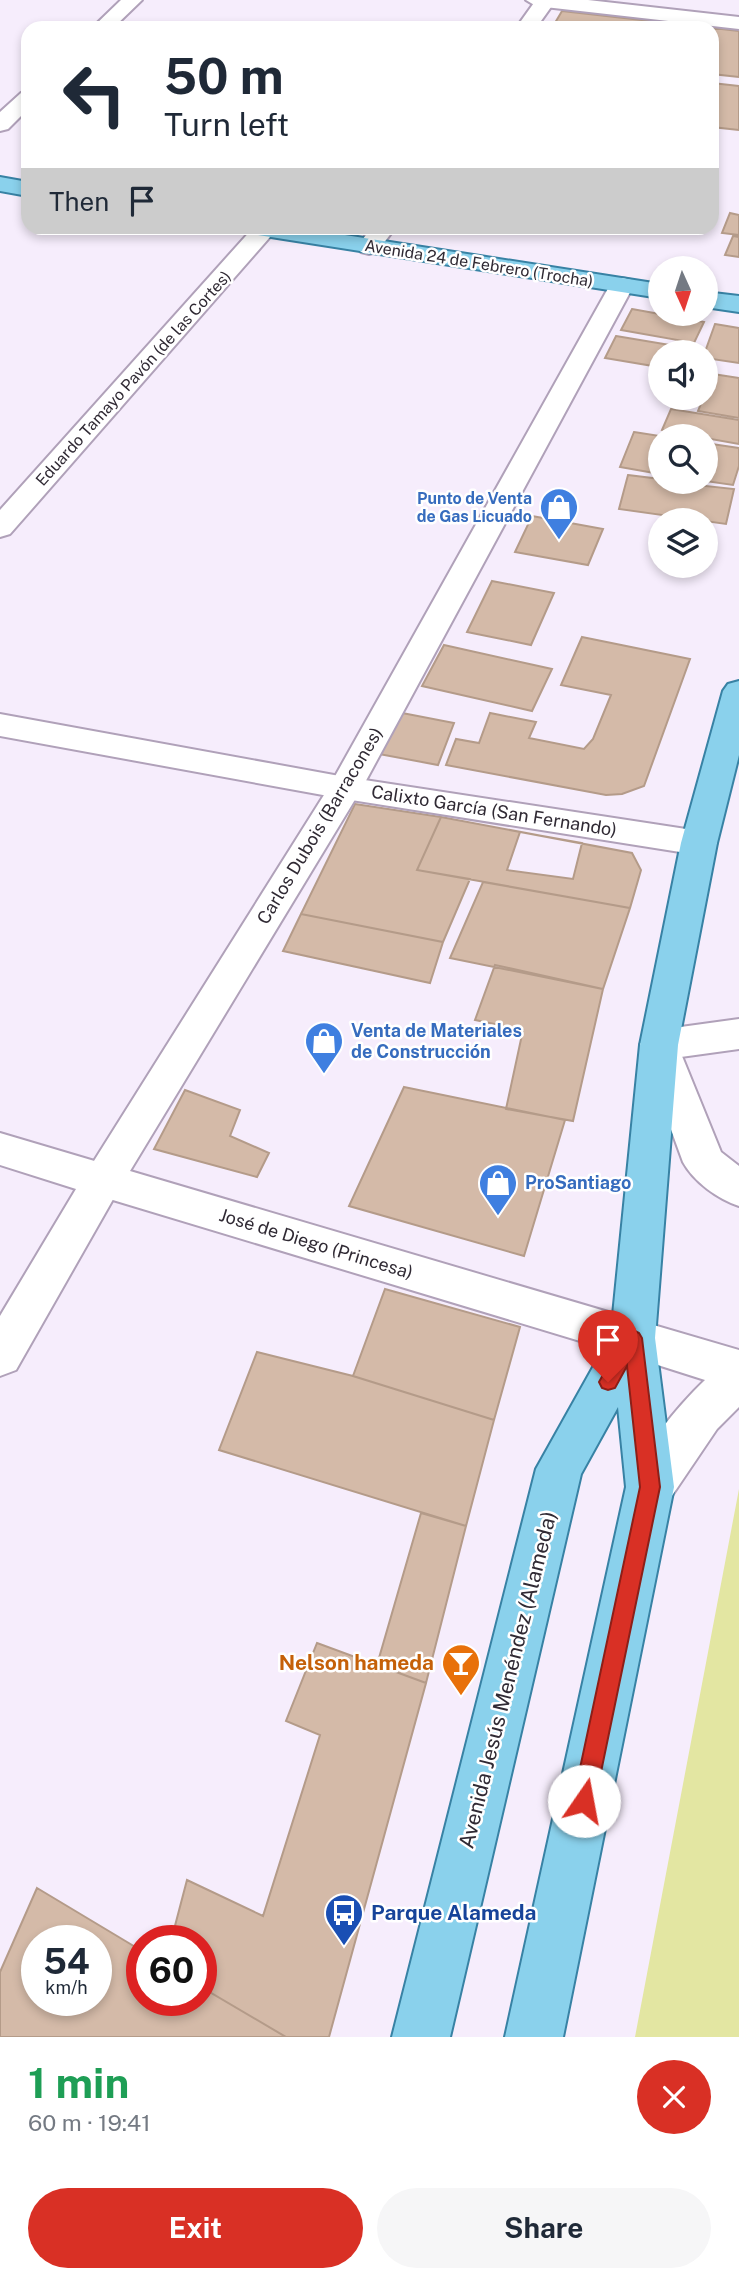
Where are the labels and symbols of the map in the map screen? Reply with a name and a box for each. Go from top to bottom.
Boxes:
street label: Avenida 24 de Febrero (Trocha) [363,236,595,291]
north arrow [648,256,718,326]
street label: Eduardo Tamayo Pavón (de las Cortes) [32,267,235,490]
shop icon: Punto de Venta de Gas Licuado [538,486,580,541]
place label: Punto de Venta de Gas Licuado [417,489,532,526]
street label: Carlos Dubois (Barracones) [252,724,387,928]
street label: Calixto García (San Fernando) [370,781,618,840]
shop icon: Venta de Materiales de Construcción [303,1020,345,1075]
place label: Venta de Materiales de Construcción [351,1020,522,1062]
shop icon: ProSantiago [477,1162,519,1217]
place label: ProSantiago [525,1172,631,1193]
street label: José de Diego (Princesa) [217,1204,416,1283]
pin [578,1310,638,1382]
street label: Avenida Jesús Menéndez (Alameda) [453,1509,562,1851]
bar icon: Nelson hameda [440,1642,482,1697]
place label: Nelson hameda [279,1650,434,1675]
position arrow [547,1764,621,1838]
bus stop icon: Parque Alameda [323,1892,365,1947]
place label: Parque Alameda [371,1900,537,1925]
speed limit sign: 60 [126,1925,217,2016]

